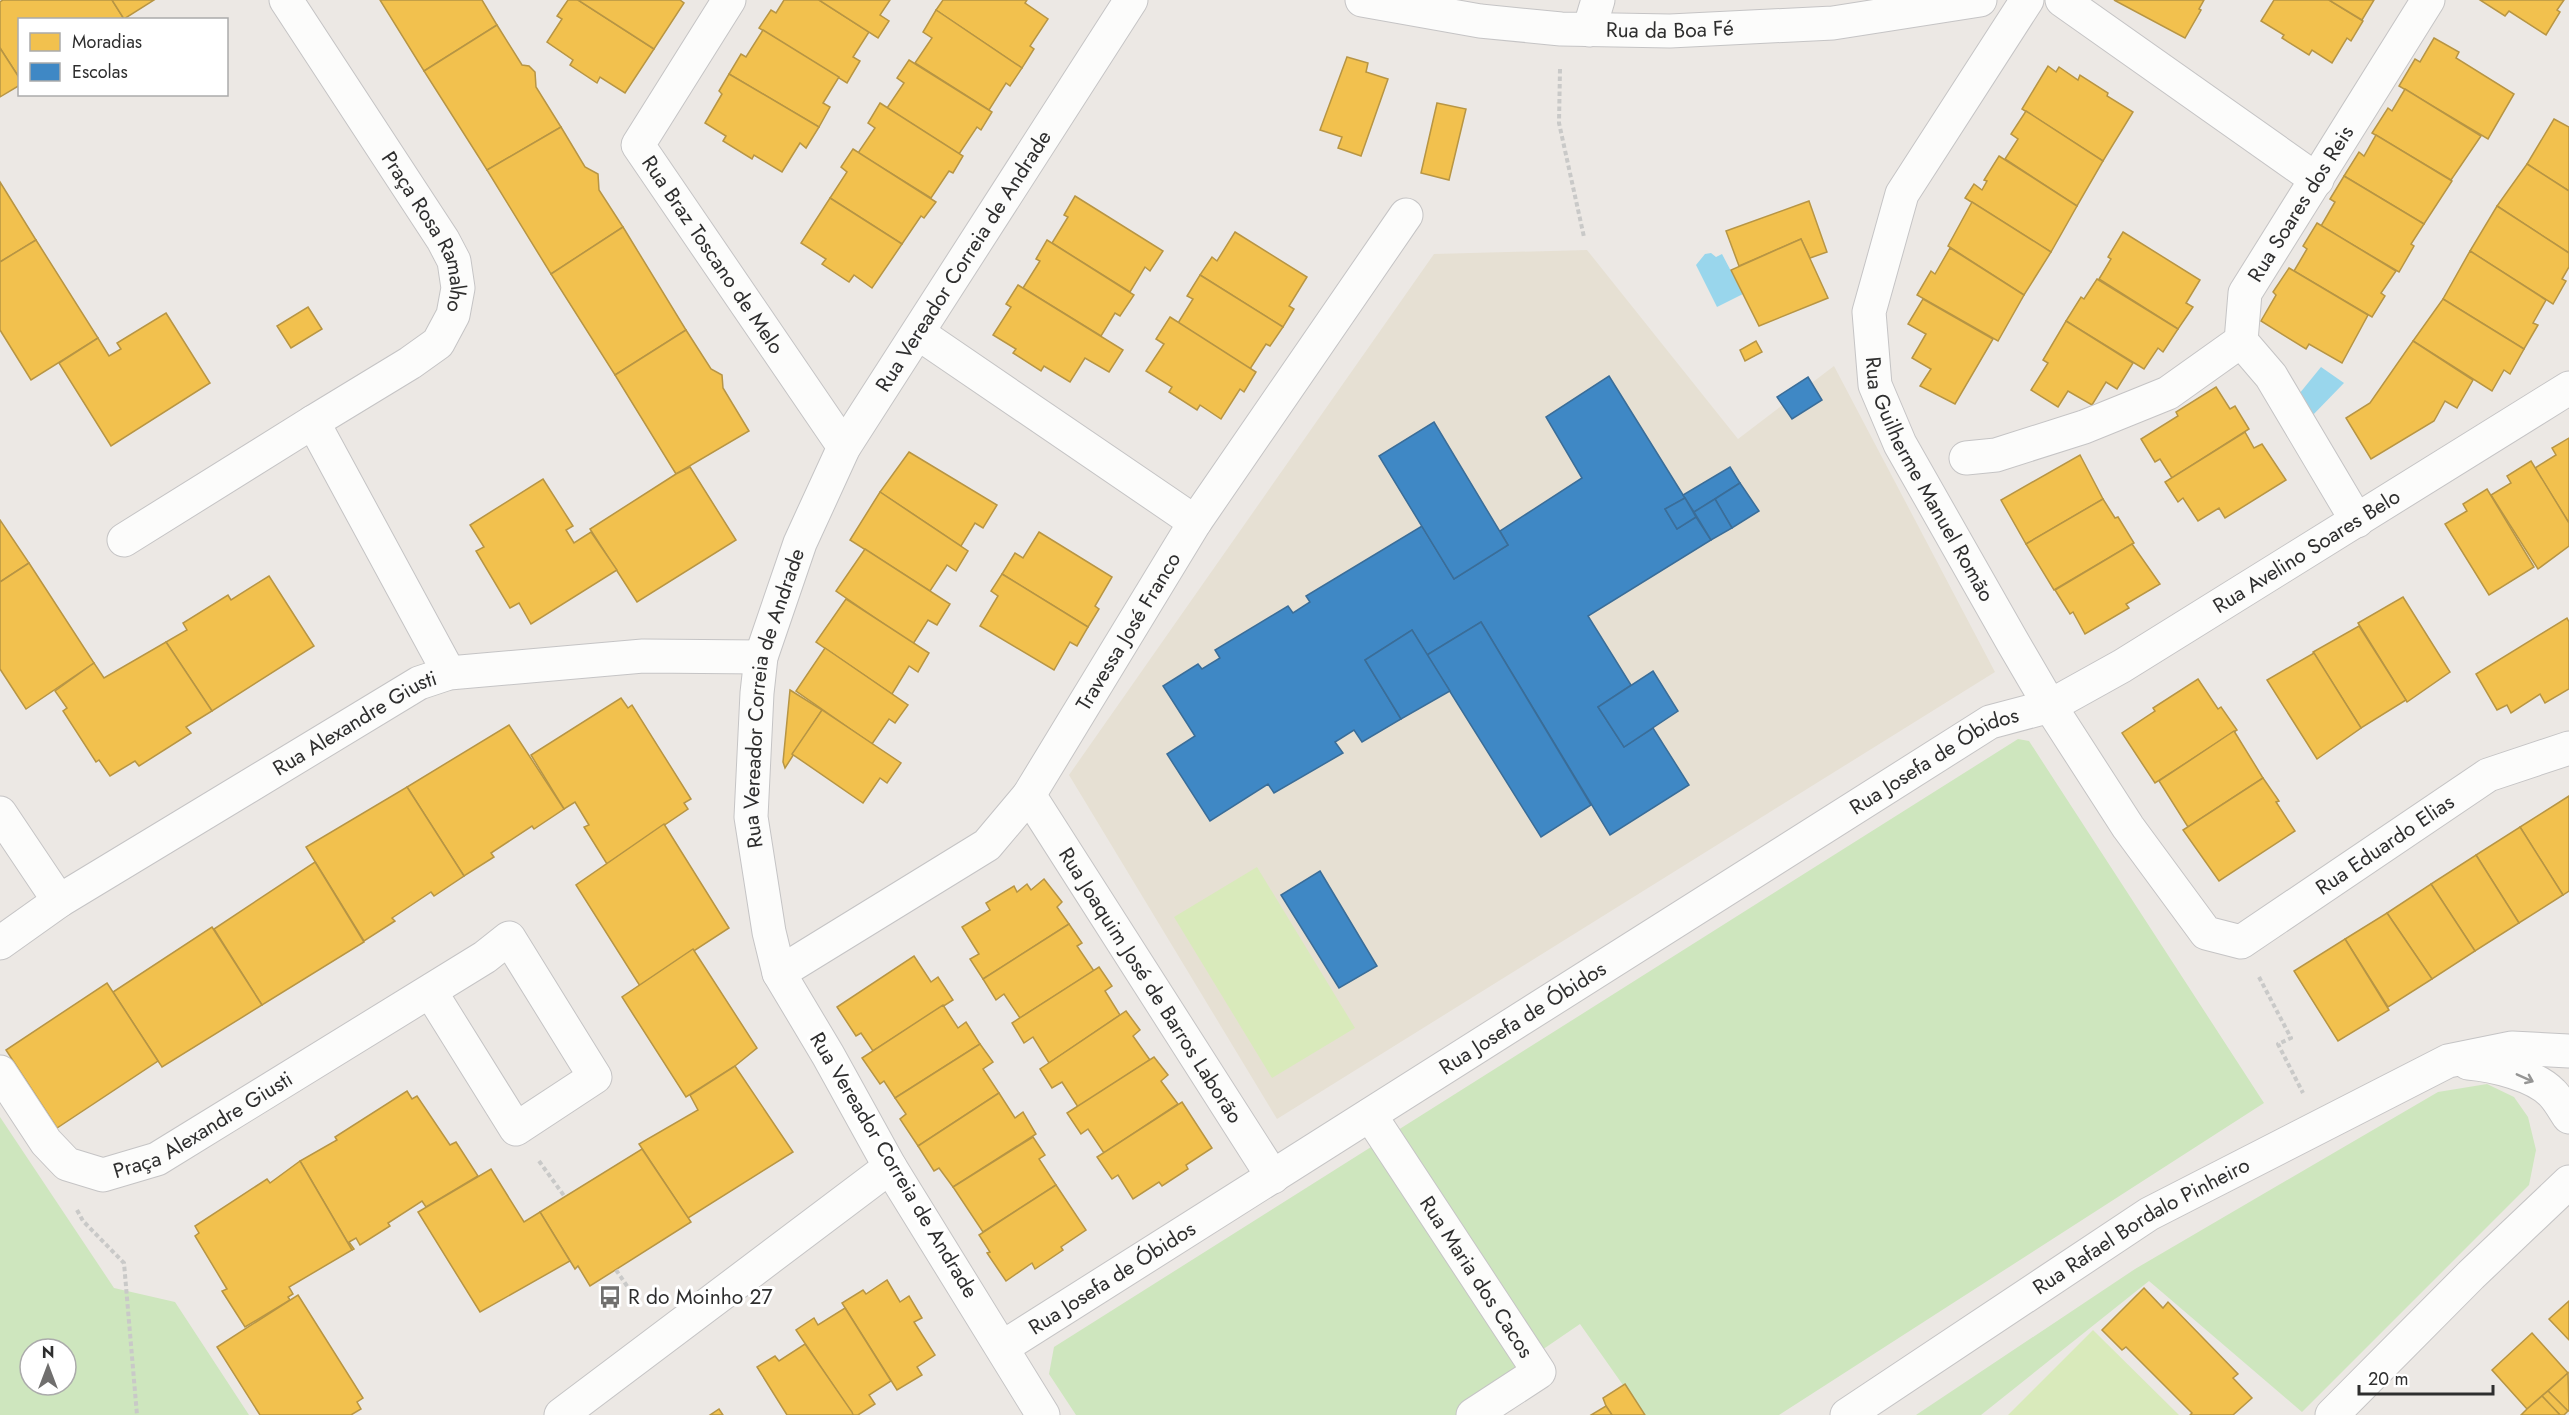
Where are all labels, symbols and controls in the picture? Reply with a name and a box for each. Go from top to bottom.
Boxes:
street label: Rua da Boa Fé [1606,13,1735,46]
legend [18,18,228,96]
text: Moradias [72,29,142,55]
text: Escolas [72,59,128,85]
street label: Rua Soares dos Reis [2240,120,2361,288]
street label: Rua Vereador Correia de Andrade [868,124,1059,398]
street label: Praça Rosa Ramalho [374,145,473,315]
street label: Rua Braz Toscano de Melo [634,150,791,360]
street label: Rua Guilherme Manuel Romão [1858,355,2002,607]
street label: Rua Avelino Soares Belo [2207,482,2406,621]
street label: Rua Vereador Correia de Andrade [736,544,812,850]
street label: Travessa José Franco [1069,546,1188,716]
street label: Rua Alexandre Giusti [267,663,441,783]
street label: Rua Josefa de Óbidos [1844,700,2022,822]
street label: Rua Eduardo Elias [2310,787,2460,902]
street label: Rua Joaquim José de Barros Laborão [1051,842,1250,1129]
street label: Rua Josefa de Óbidos [1433,954,1612,1082]
street label: Rua Vereador Correia de Andrade [802,1026,986,1304]
street label: Praça Alexandre Giusti [110,1064,298,1186]
one-way arrow [2516,1073,2534,1084]
street label: Rua Rafael Bordalo Pinheiro [2027,1150,2255,1302]
street label: Rua Maria dos Cacos [1412,1190,1541,1364]
street label: Rua Josefa de Óbidos [1023,1214,1201,1342]
place label: R do Moinho 27 [628,1282,773,1312]
bus stop icon: R do Moinho 27 [597,1284,623,1310]
north arrow [18,1337,78,1397]
text: N [42,1341,54,1364]
scale bar [2359,1358,2492,1396]
text: 20 m [2368,1366,2408,1392]

